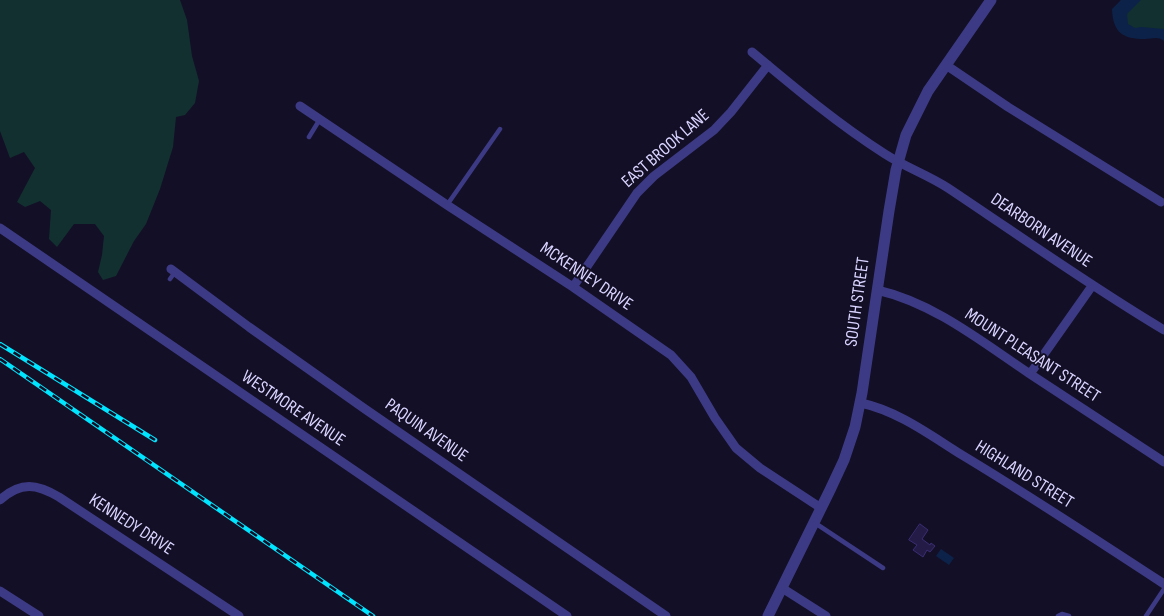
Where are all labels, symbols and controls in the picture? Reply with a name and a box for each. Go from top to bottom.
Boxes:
street label: EAST BROOK LANE [618,105,714,193]
street label: DEARBORN AVENUE [986,189,1096,273]
street label: MCKENNEY DRIVE [535,238,637,316]
street label: SOUTH STREET [841,256,875,348]
street label: MOUNT PLEASANT STREET [960,304,1104,408]
street label: WESTMORE AVENUE [237,366,349,452]
street label: PAQUIN AVENUE [380,395,472,467]
street label: HIGHLAND STREET [971,436,1077,514]
street label: KENNEDY DRIVE [85,490,177,560]

